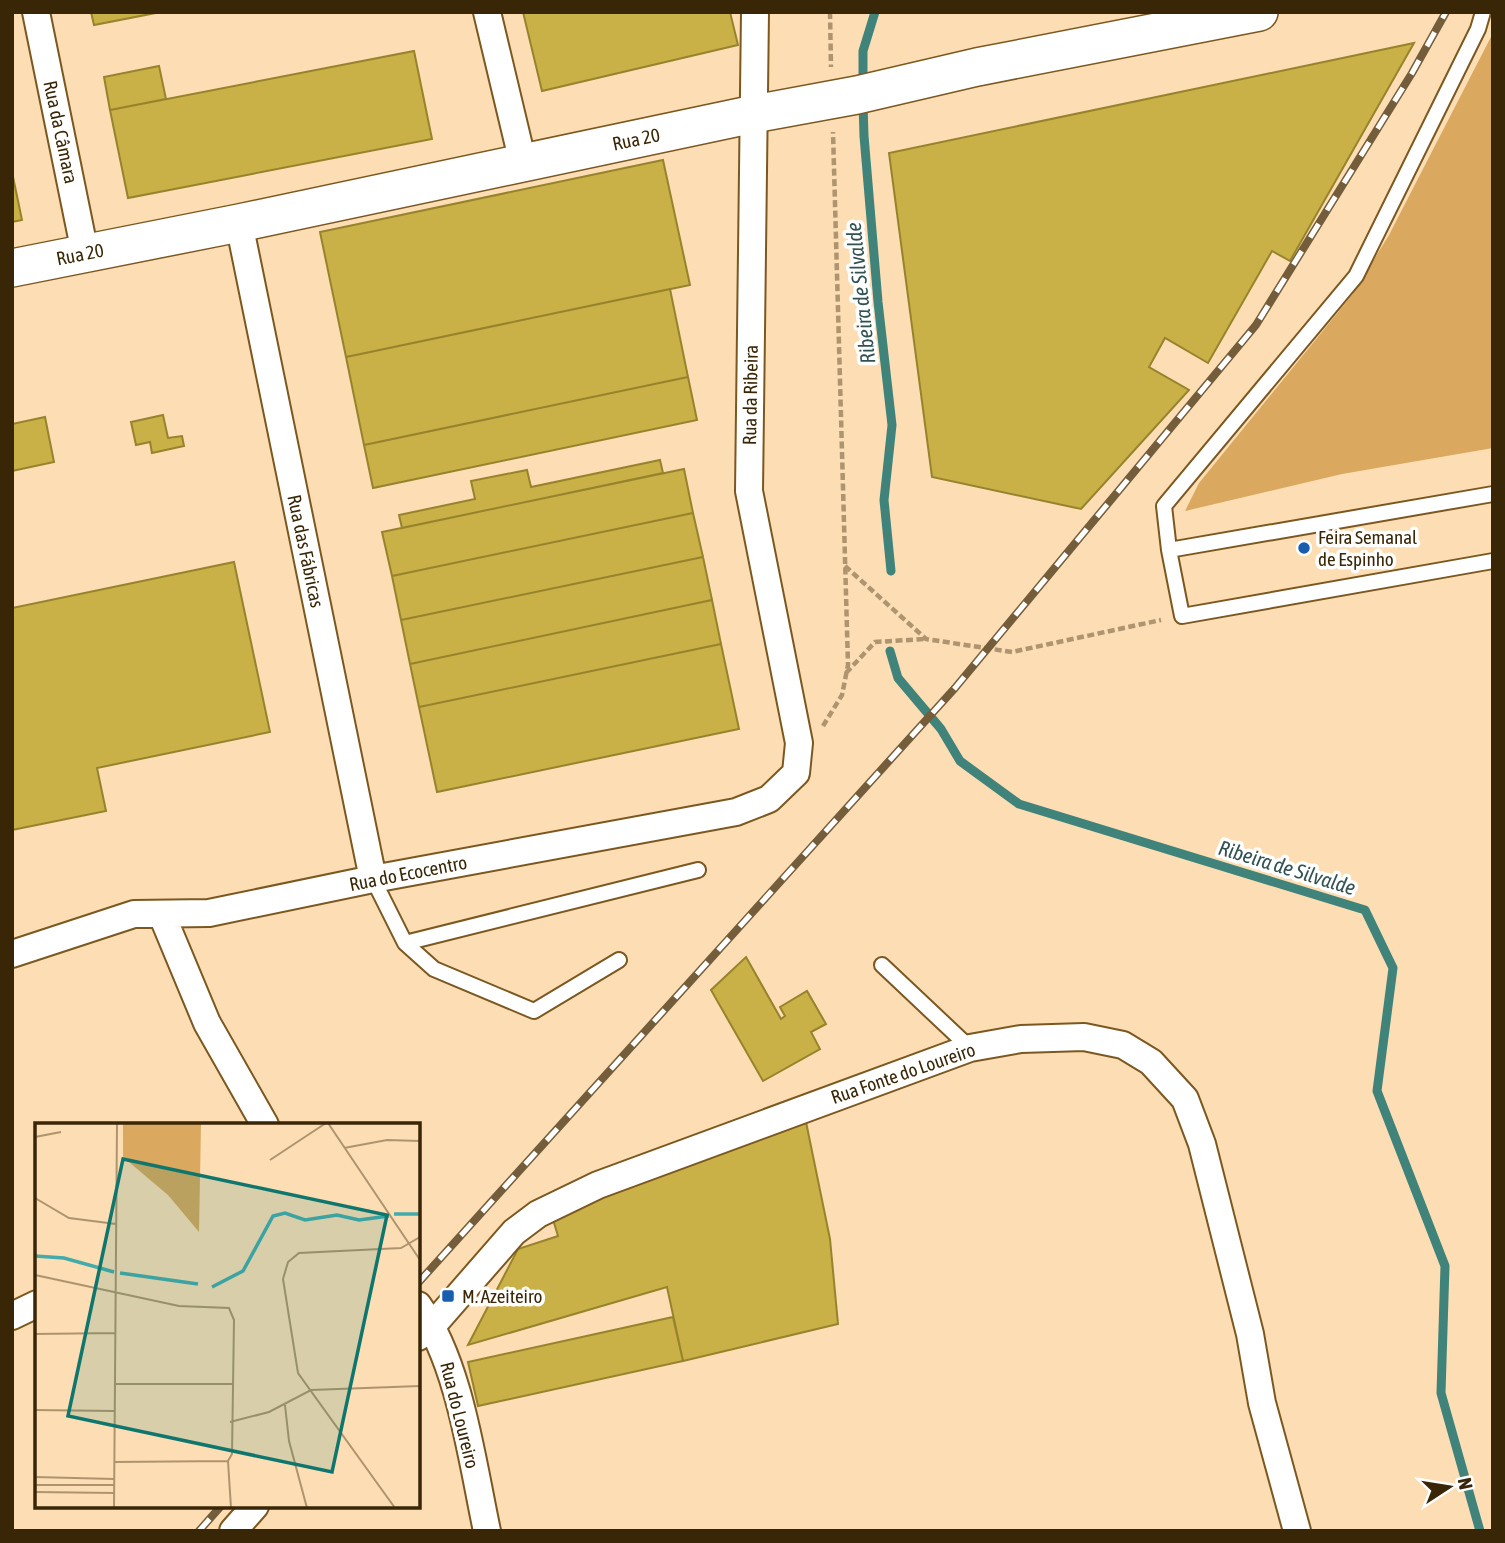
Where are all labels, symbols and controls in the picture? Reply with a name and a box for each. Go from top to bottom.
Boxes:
street label: Rua da Câmara [39,79,83,185]
street label: Rua 20 [610,123,662,155]
water label: Ribeira de Silvalde [841,221,879,365]
street label: Rua 20 [54,239,106,269]
street label: Rua da Ribeira [738,345,762,445]
street label: Rua das Fábricas [283,493,329,610]
place label: Feira Semanal de Espinho [1318,526,1417,570]
marker: Feira Semanal de Espinho [1296,540,1312,556]
water label: Ribeira de Silvalde [1216,835,1359,899]
street label: Rua do Ecocentro [347,851,469,895]
street label: Rua Fonte do Loureiro [828,1038,978,1108]
inset map [35,1123,420,1508]
place label: M. Azeiteiro [462,1285,543,1307]
marker: M. Azeiteiro [440,1288,456,1304]
street label: Rua do Loureiro [436,1359,484,1471]
north arrow [1414,1452,1484,1522]
text: N [1454,1476,1478,1491]

